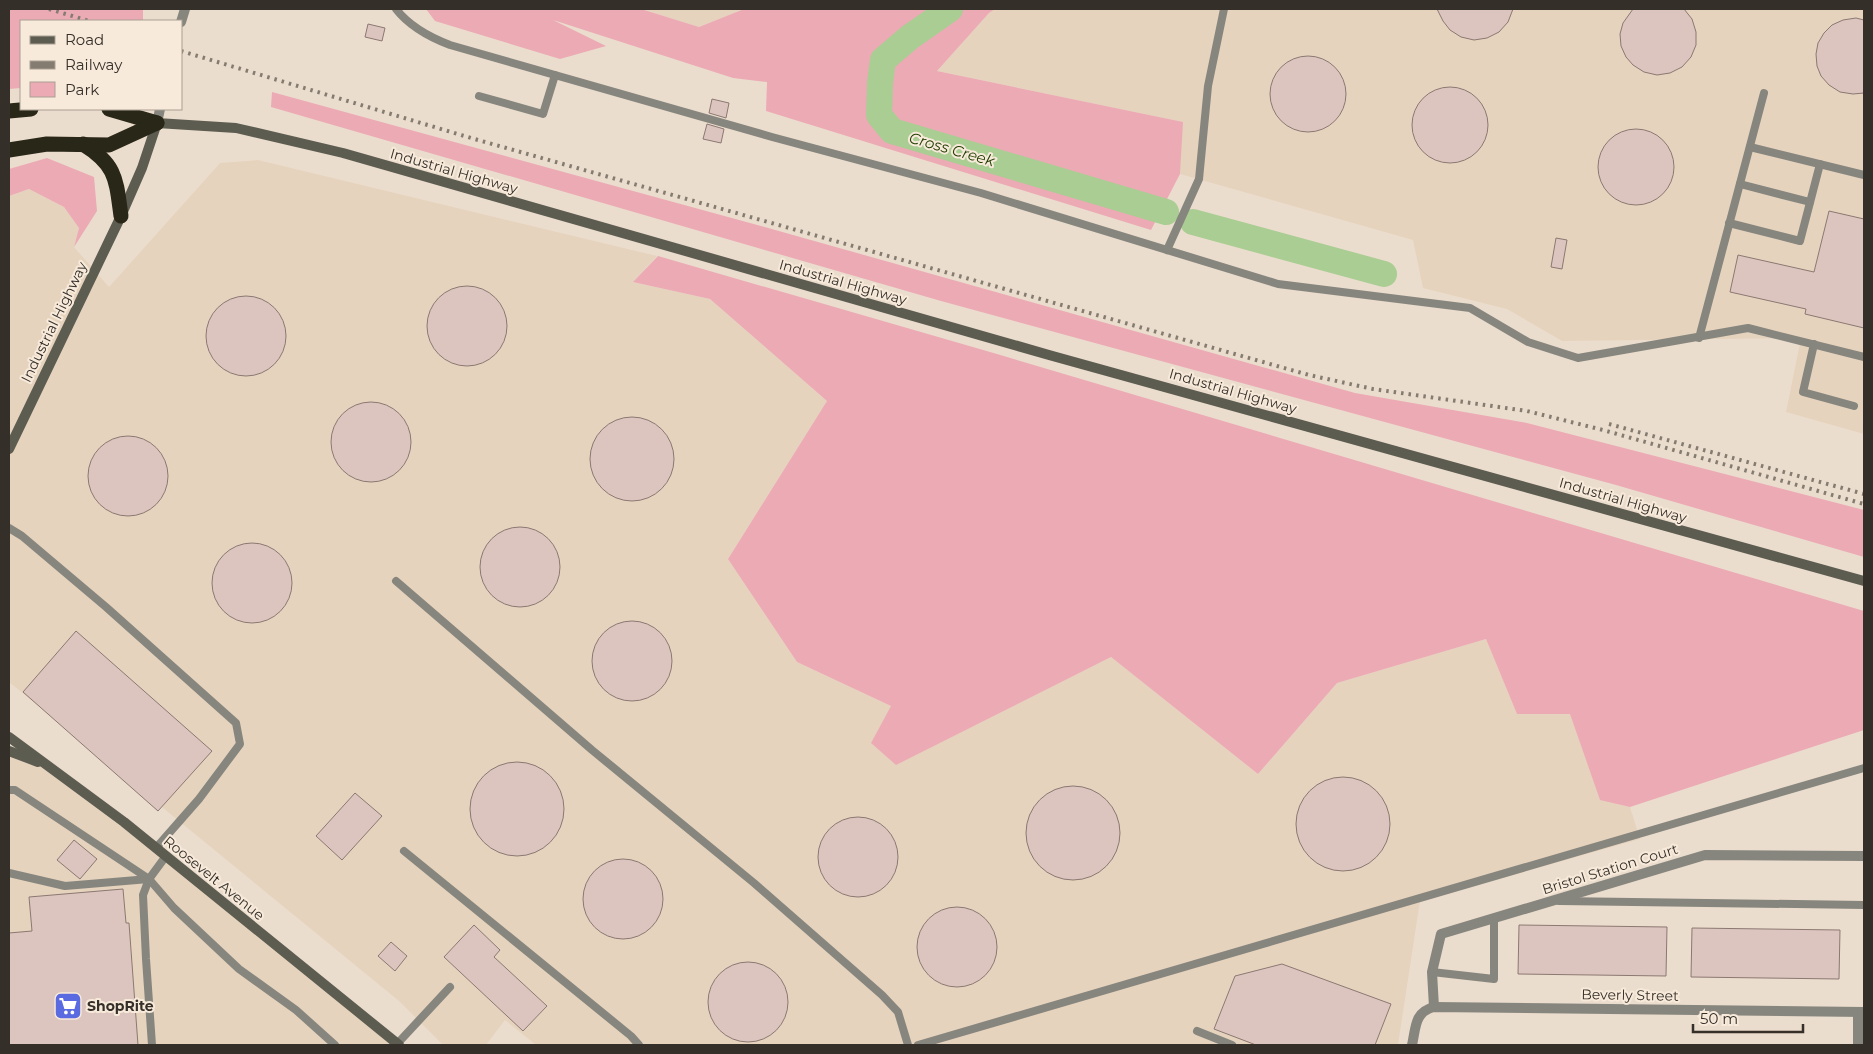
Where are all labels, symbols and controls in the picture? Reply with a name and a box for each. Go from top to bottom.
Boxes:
legend [20,20,182,110]
text: Road [65,30,104,49]
text: Railway [65,55,123,74]
text: Park [65,80,99,99]
water label: Cross Creek [907,128,998,171]
street label: Industrial Highway [388,144,520,198]
street label: Industrial Highway [777,255,909,309]
street label: Industrial Highway [17,258,91,385]
street label: Industrial Highway [1167,364,1299,418]
street label: Industrial Highway [1557,473,1689,527]
street label: Roosevelt Avenue [160,832,268,924]
street label: Bristol Station Court [1540,840,1680,898]
street label: Beverly Street [1581,985,1679,1005]
supermarket icon: ShopRite [53,991,83,1021]
place label: ShopRite [87,997,154,1015]
scale bar [1693,1002,1803,1034]
text: 50 m [1700,1009,1738,1028]

